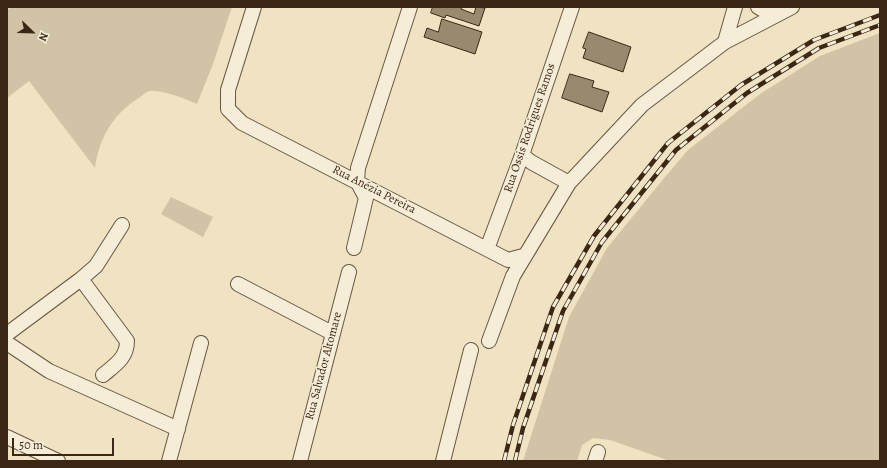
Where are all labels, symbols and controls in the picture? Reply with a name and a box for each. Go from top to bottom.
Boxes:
north arrow [12,12,52,52]
text: N [35,30,52,43]
street label: Rua Ossis Rodrigues Ramos [501,61,559,195]
street label: Rua Anézia Pereira [330,163,418,217]
street label: Rua Salvador Altomare [303,310,345,422]
scale bar [14,430,116,456]
text: 50 m [19,437,43,453]

